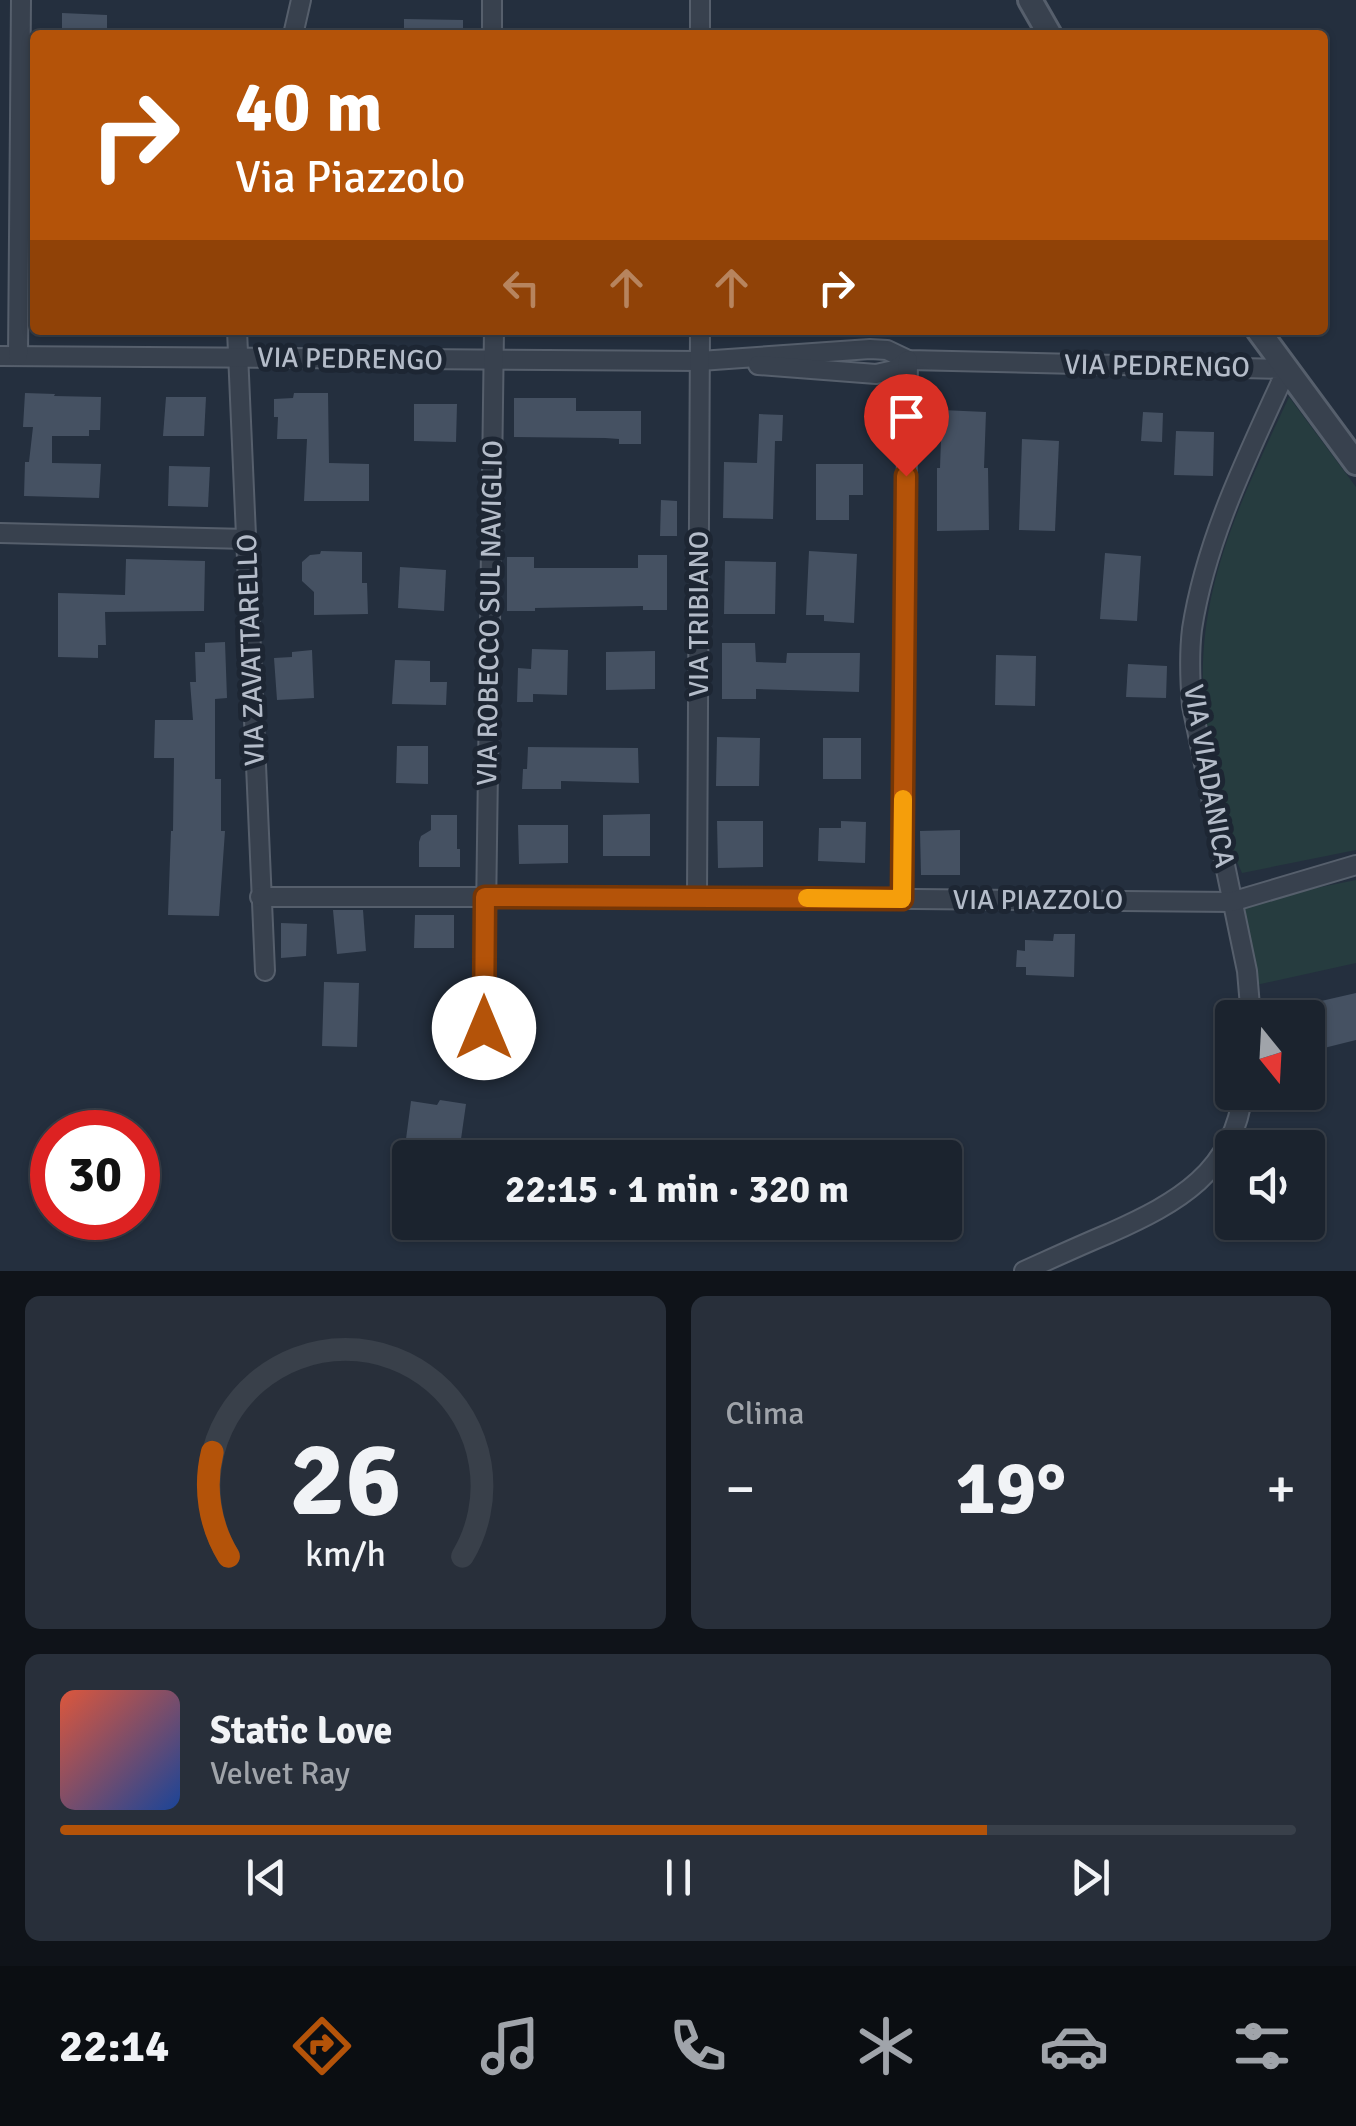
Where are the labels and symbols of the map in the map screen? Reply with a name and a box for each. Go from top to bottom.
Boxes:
street label: VIA PEDRENGO [257,340,443,378]
street label: VIA PEDRENGO [1064,347,1250,385]
pin [864,374,949,477]
street label: VIA ROBECCO SUL NAVIGLIO [470,440,510,786]
street label: VIA TRIBIANO [682,531,716,697]
street label: VIA ZAVATTARELLO [230,533,272,767]
street label: VIA VIADANICA [1176,682,1242,870]
street label: VIA PIAZZOLO [953,883,1123,917]
position arrow [432,976,536,1080]
north arrow [1215,1000,1325,1110]
speed limit sign: 30 [30,1110,160,1240]

